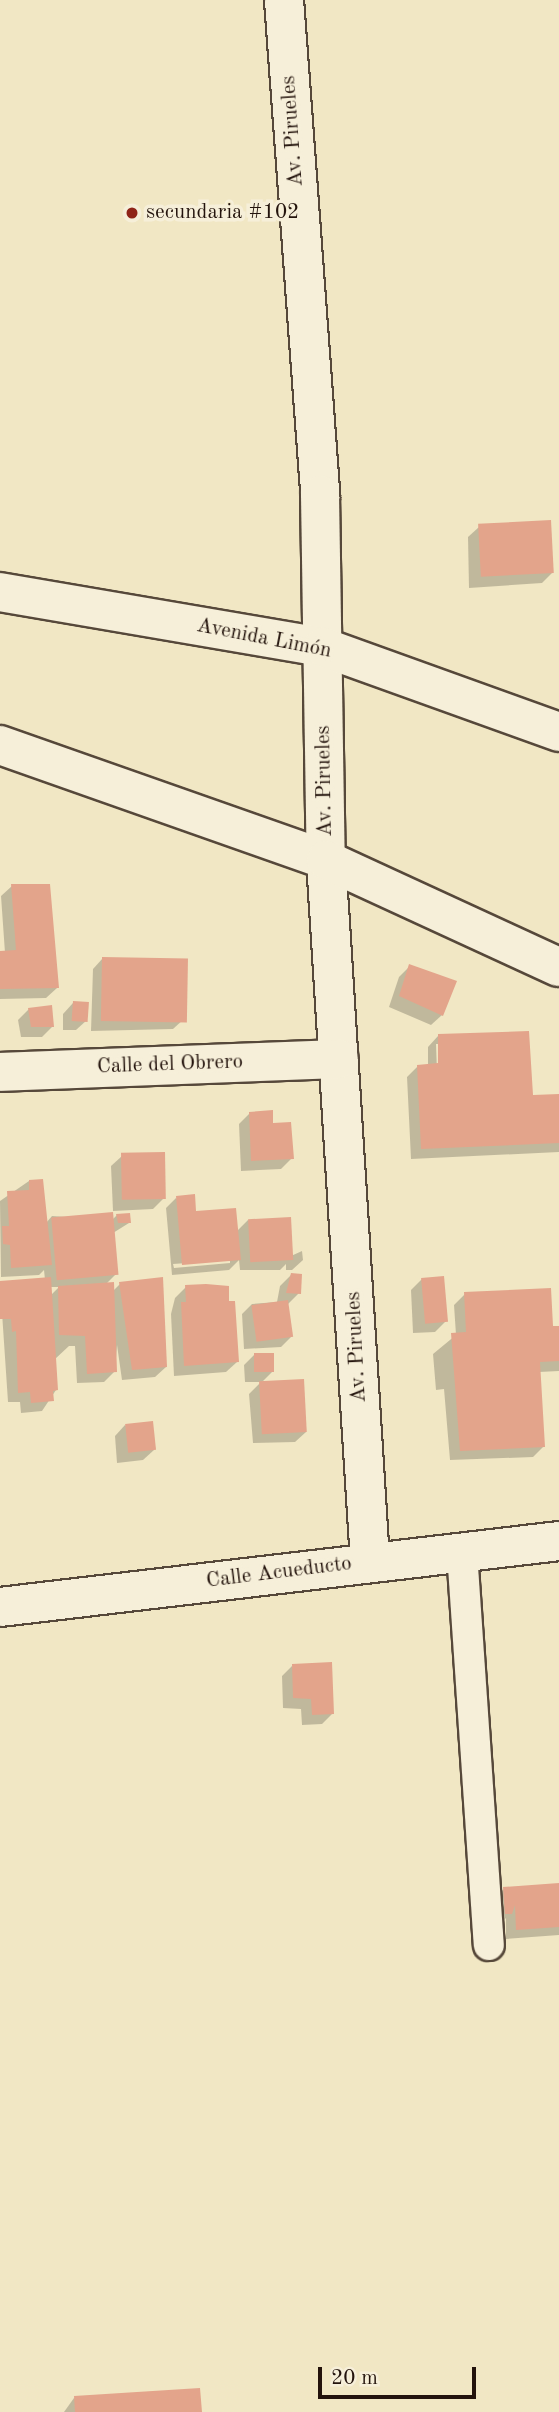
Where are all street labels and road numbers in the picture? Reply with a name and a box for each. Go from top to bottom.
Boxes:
street label: Av. Pirueles [277,75,309,187]
street label: Avenida Limón [194,614,334,664]
street label: Av. Pirueles [311,725,339,837]
street label: Calle del Obrero [96,1050,244,1080]
street label: Av. Pirueles [342,1291,372,1403]
street label: Calle Acueducto [205,1552,353,1594]

